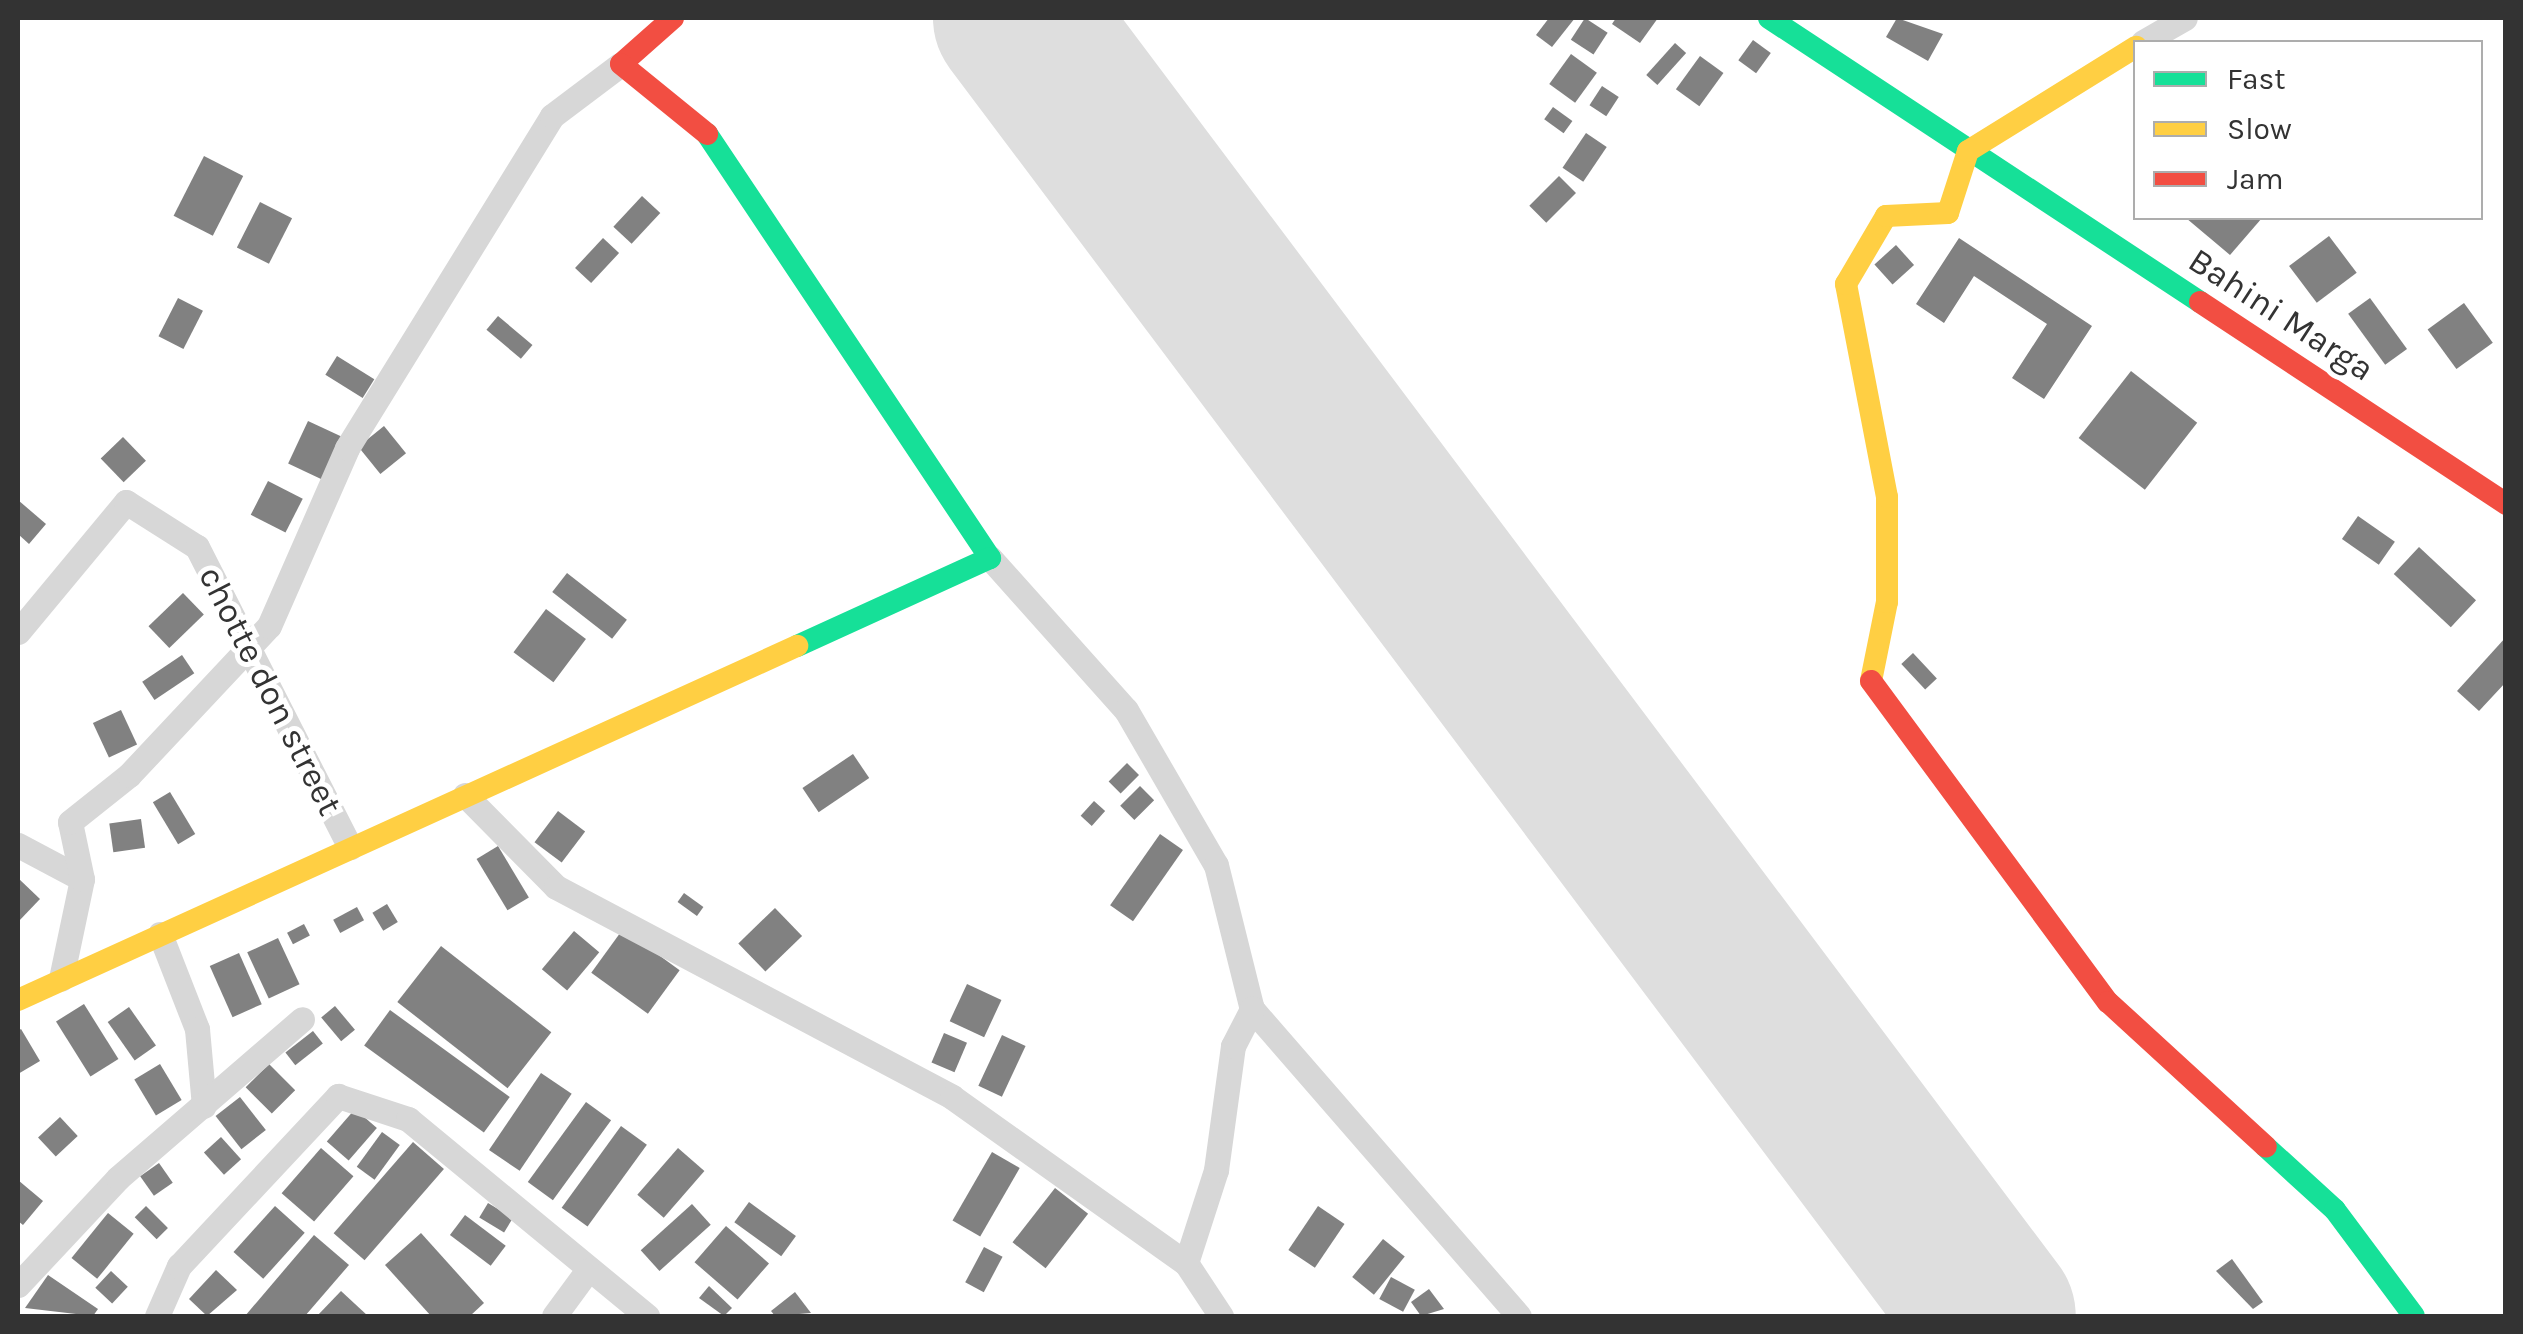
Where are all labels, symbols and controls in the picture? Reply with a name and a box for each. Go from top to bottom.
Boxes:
legend [2133,40,2483,220]
text: Fast [2227,61,2286,97]
text: Slow [2227,111,2292,147]
text: Jam [2227,161,2284,197]
street label: Bahini Marga [2180,240,2382,390]
street label: chotte don street [189,560,351,822]

